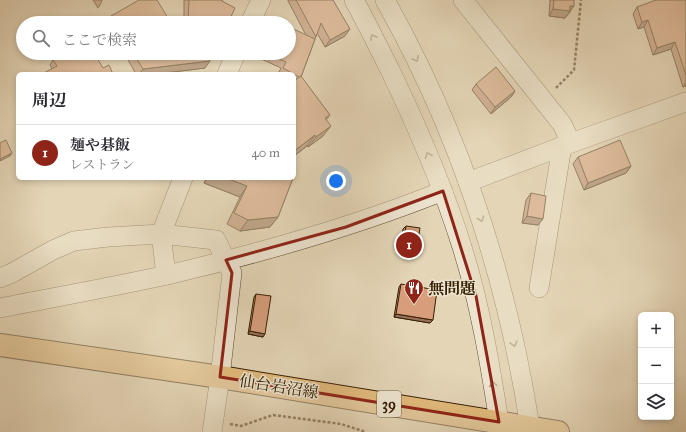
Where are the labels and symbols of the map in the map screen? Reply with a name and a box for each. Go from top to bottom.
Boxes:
one-way arrow [370,34,378,41]
one-way arrow [411,55,419,63]
one-way arrow [425,151,433,158]
your location [326,171,346,191]
one-way arrow [476,215,485,222]
pin: 1 [396,230,422,260]
restaurant icon: 無問題 [403,277,425,305]
place label: 無問題 [428,279,476,298]
one-way arrow [510,341,518,347]
street label: 仙台岩沼線 [238,371,320,402]
one-way arrow [489,381,498,387]
road number: 39 [377,391,401,417]

